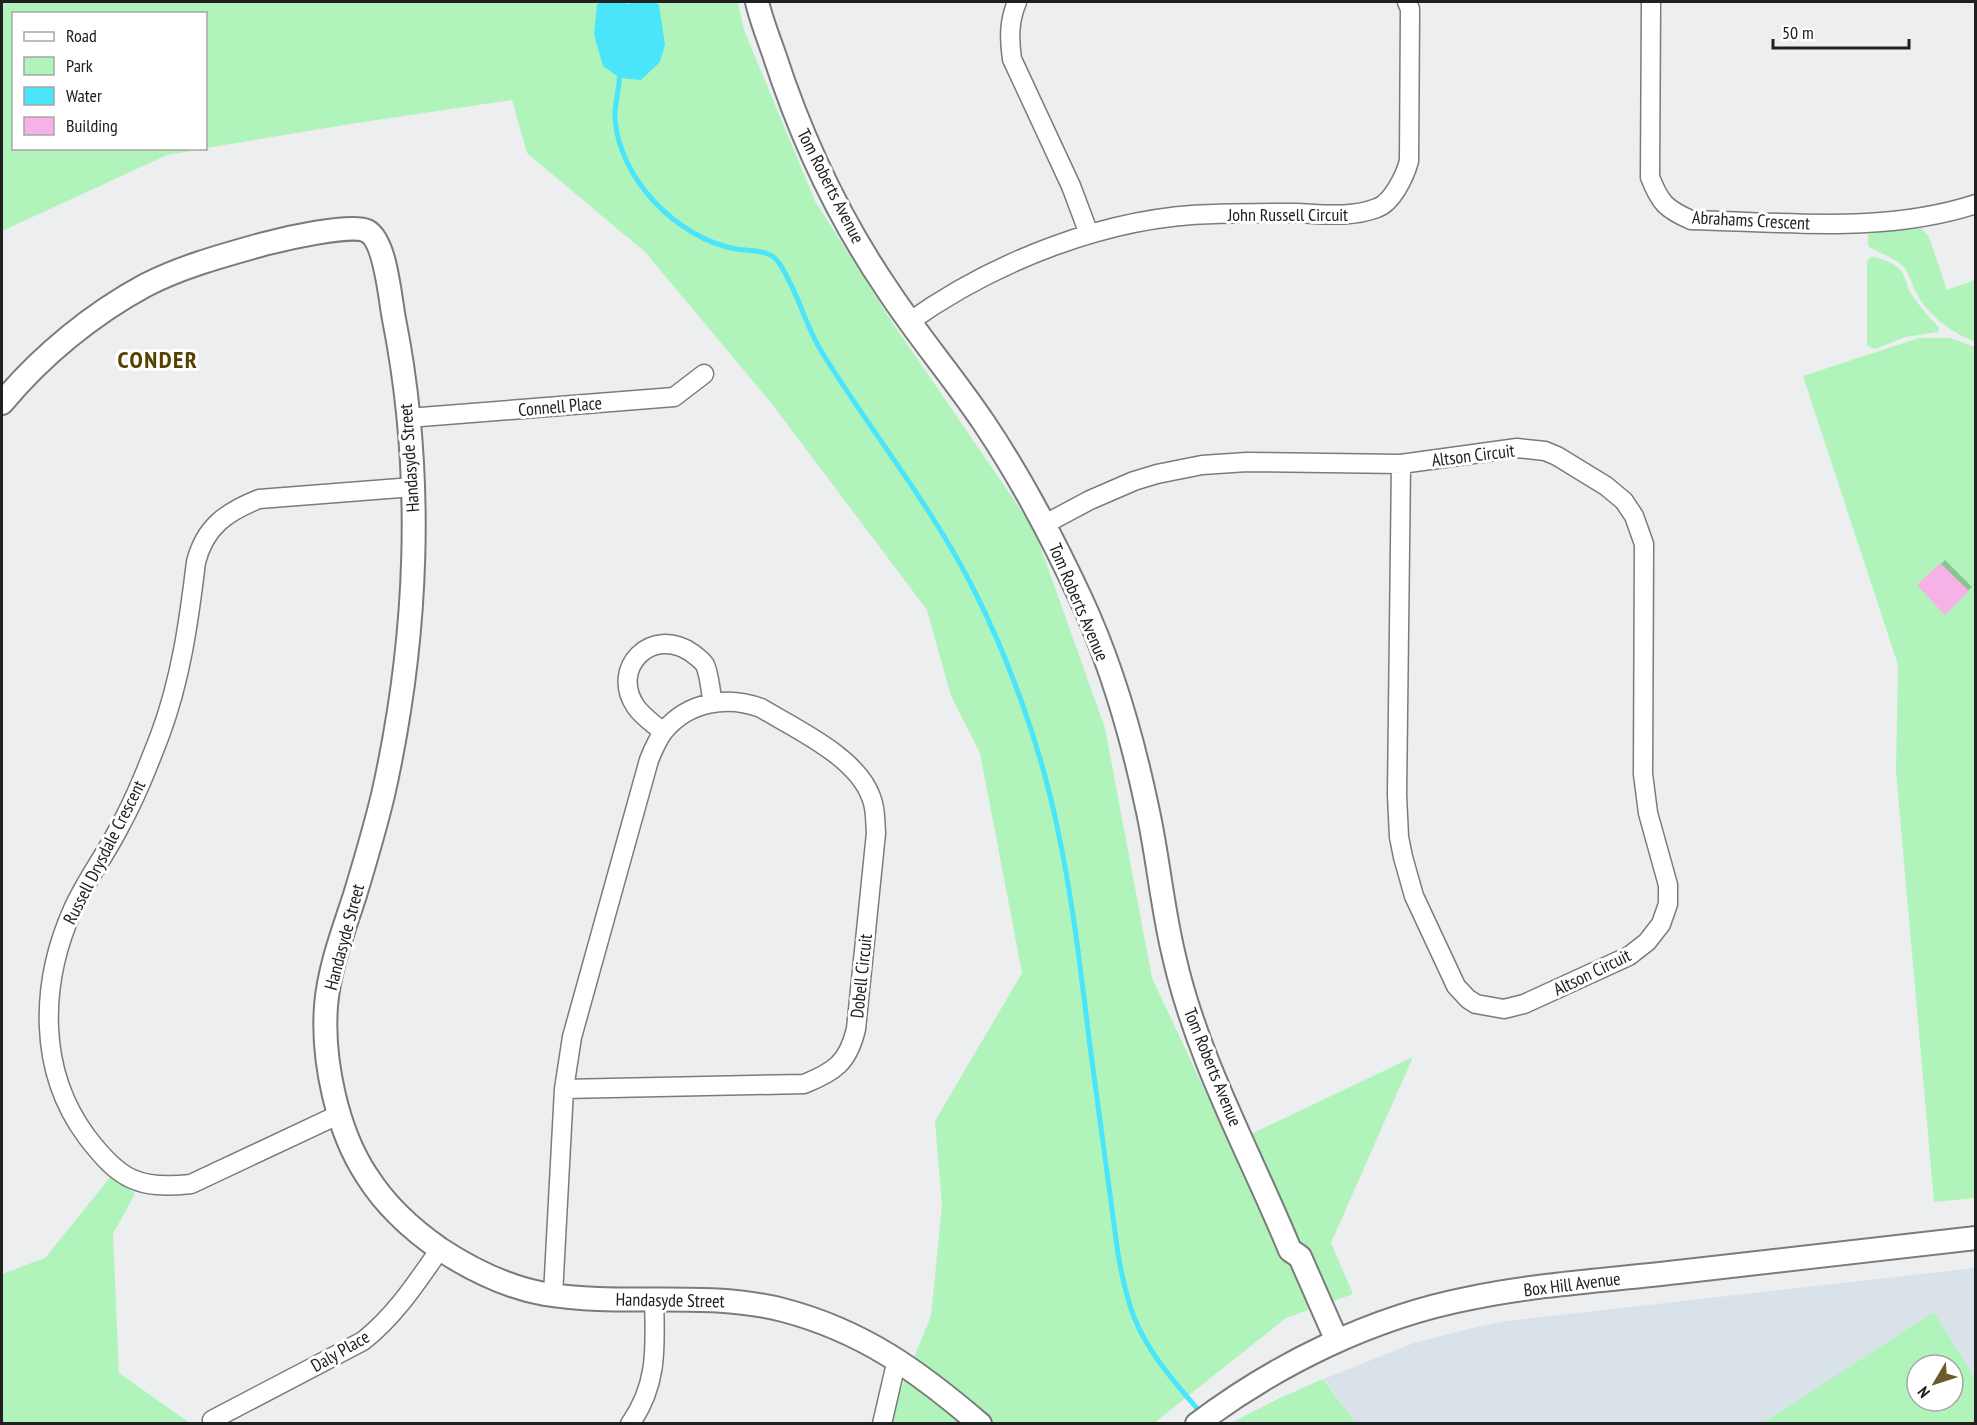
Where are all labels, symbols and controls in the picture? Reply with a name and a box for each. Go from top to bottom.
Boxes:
legend [12,12,207,150]
scale bar [1773,12,1910,50]
text: 50 m [1782,21,1814,44]
text: Road [66,24,97,47]
text: Park [66,54,93,77]
text: Water [66,84,102,107]
text: Building [66,114,118,137]
street label: Tom Roberts Avenue [792,125,870,247]
street label: John Russell Circuit [1227,203,1348,226]
street label: Abrahams Crescent [1691,205,1811,235]
district label: CONDER [118,344,198,375]
street label: Connell Place [517,391,603,421]
street label: Handasyde Street [394,403,424,513]
street label: Altson Circuit [1430,438,1516,471]
street label: Tom Roberts Avenue [1044,540,1114,664]
street label: Russell Drysdale Crescent [58,776,150,928]
street label: Handasyde Street [319,881,369,993]
street label: Dobell Circuit [845,933,877,1019]
street label: Altson Circuit [1549,943,1635,1001]
street label: Tom Roberts Avenue [1179,1004,1247,1130]
street label: Box Hill Avenue [1522,1267,1622,1301]
street label: Handasyde Street [615,1288,725,1312]
street label: Daly Place [307,1325,373,1377]
north arrow [1905,1353,1965,1413]
text: N [1913,1383,1934,1402]

